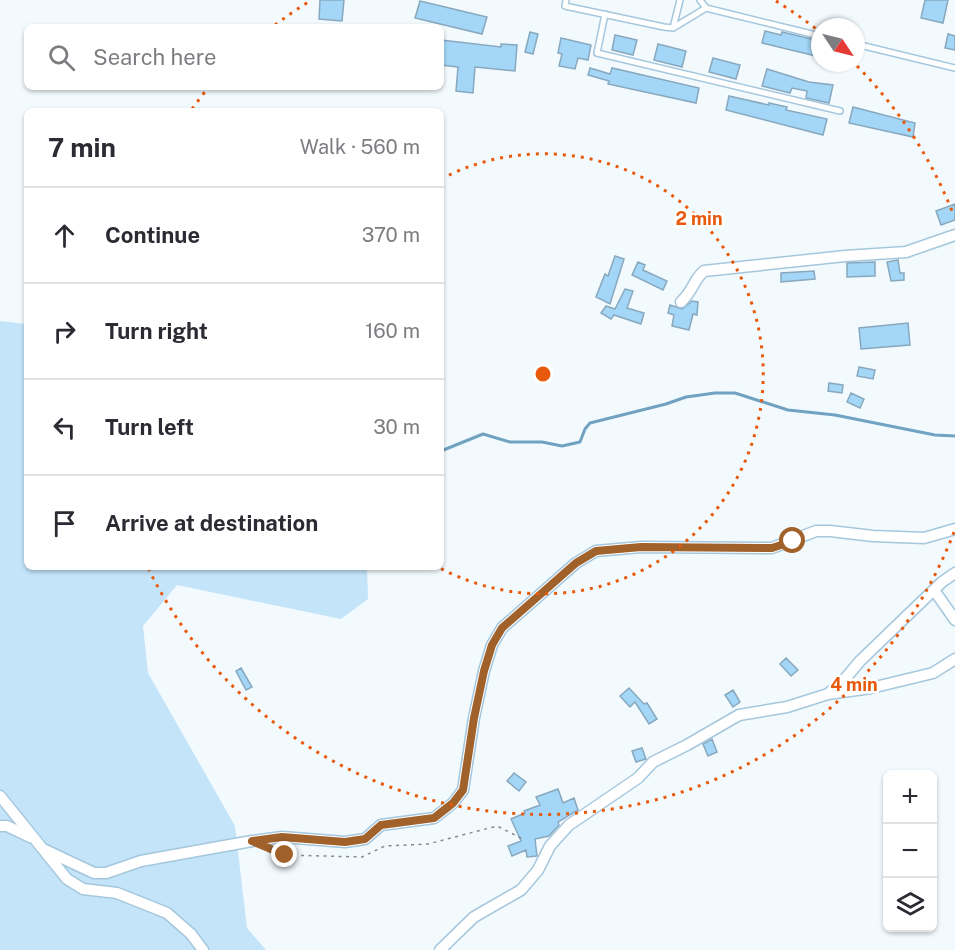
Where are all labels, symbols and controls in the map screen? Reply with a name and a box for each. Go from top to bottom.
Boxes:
north arrow [811,18,865,72]
search box [24,24,444,90]
icon: search [45,41,78,74]
text: Search here [93,44,217,70]
text: 7 min [48,132,116,163]
text: Walk · 560 m [300,135,420,159]
text: 2 min [675,208,723,229]
icon: ahead [48,219,81,252]
text: Continue [105,222,200,248]
text: 370 m [362,223,420,247]
icon: right [48,315,81,348]
text: Turn right [105,318,208,344]
text: 160 m [365,319,420,343]
centre of rings [533,364,553,384]
icon: left [48,411,81,444]
text: Turn left [105,414,194,440]
text: 30 m [373,415,420,439]
icon: arrive [48,507,81,540]
text: Arrive at destination [105,510,318,536]
route start [779,527,805,553]
text: 4 min [830,674,878,695]
map controls [883,770,937,932]
button: + [883,770,937,824]
button: − [883,824,937,878]
route end [271,841,297,867]
button: layers [883,878,937,932]

